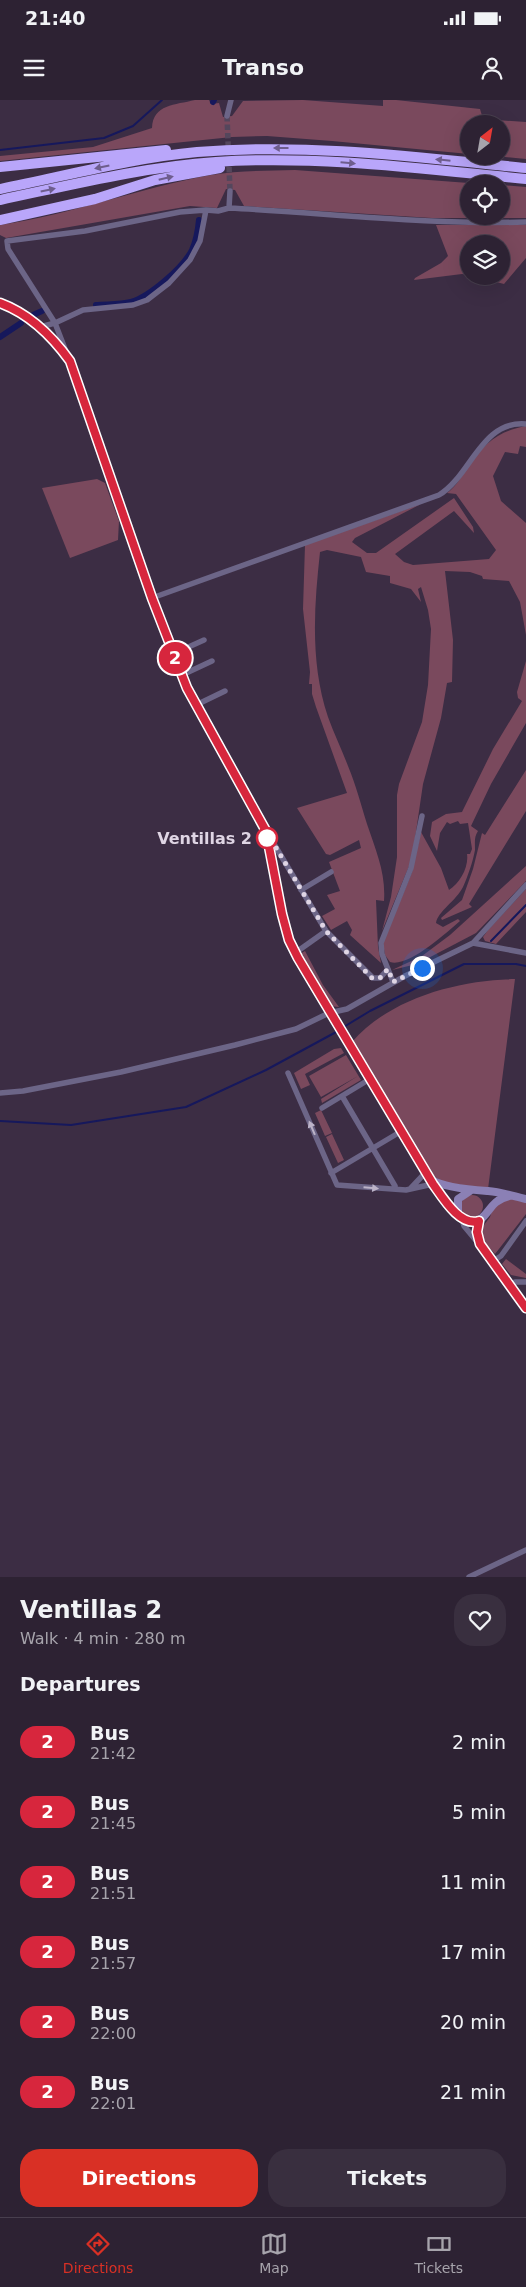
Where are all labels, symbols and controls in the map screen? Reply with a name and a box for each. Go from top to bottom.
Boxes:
text: 21:40 [25,7,85,29]
icon: menu [20,54,48,82]
icon: person [478,54,506,82]
text: Transo [222,55,304,80]
north arrow [460,115,510,165]
map controls [460,115,510,285]
one-way arrow [272,144,288,152]
one-way arrow [434,156,450,164]
one-way arrow [340,159,356,167]
one-way arrow [94,163,110,171]
one-way arrow [158,174,173,182]
button: locate [460,175,510,225]
one-way arrow [40,186,55,194]
button: layers [460,235,510,285]
line badge: 2 [159,642,191,674]
text: 2 [169,647,181,668]
marker: Ventillas 2 [256,827,278,849]
place label: Ventillas 2 [157,829,252,848]
your location [410,956,435,981]
one-way arrow [308,1120,316,1135]
one-way arrow [364,1184,380,1192]
button: heart [454,1594,506,1646]
text: Ventillas 2 [20,1596,162,1624]
text: Walk · 4 min · 280 m [20,1629,185,1648]
text: Departures [20,1673,141,1695]
text: Bus [90,1722,129,1744]
text: 2 [41,1731,54,1752]
text: 2 min [452,1731,506,1753]
text: 21:42 [90,1744,136,1763]
text: Bus [90,1792,129,1814]
text: 2 [41,1801,54,1822]
text: 5 min [452,1801,506,1823]
text: 21:45 [90,1814,136,1833]
text: Bus [90,1862,129,1884]
text: 2 [41,1871,54,1892]
text: 11 min [440,1871,506,1893]
text: 21:51 [90,1884,136,1903]
text: Bus [90,1932,129,1954]
text: 2 [41,1941,54,1962]
text: 17 min [440,1941,506,1963]
text: 21:57 [90,1954,136,1973]
text: Bus [90,2002,129,2024]
text: 2 [41,2011,54,2032]
text: 20 min [440,2011,506,2033]
text: 22:00 [90,2024,136,2043]
text: Bus [90,2072,129,2094]
text: 2 [41,2081,54,2102]
text: 21 min [440,2081,506,2103]
text: 22:01 [90,2094,136,2113]
button: Directions [20,2149,258,2207]
button: Tickets [268,2149,506,2207]
tab: Directions [63,2230,133,2276]
tab: Map [259,2230,289,2276]
tab: Tickets [414,2230,463,2276]

